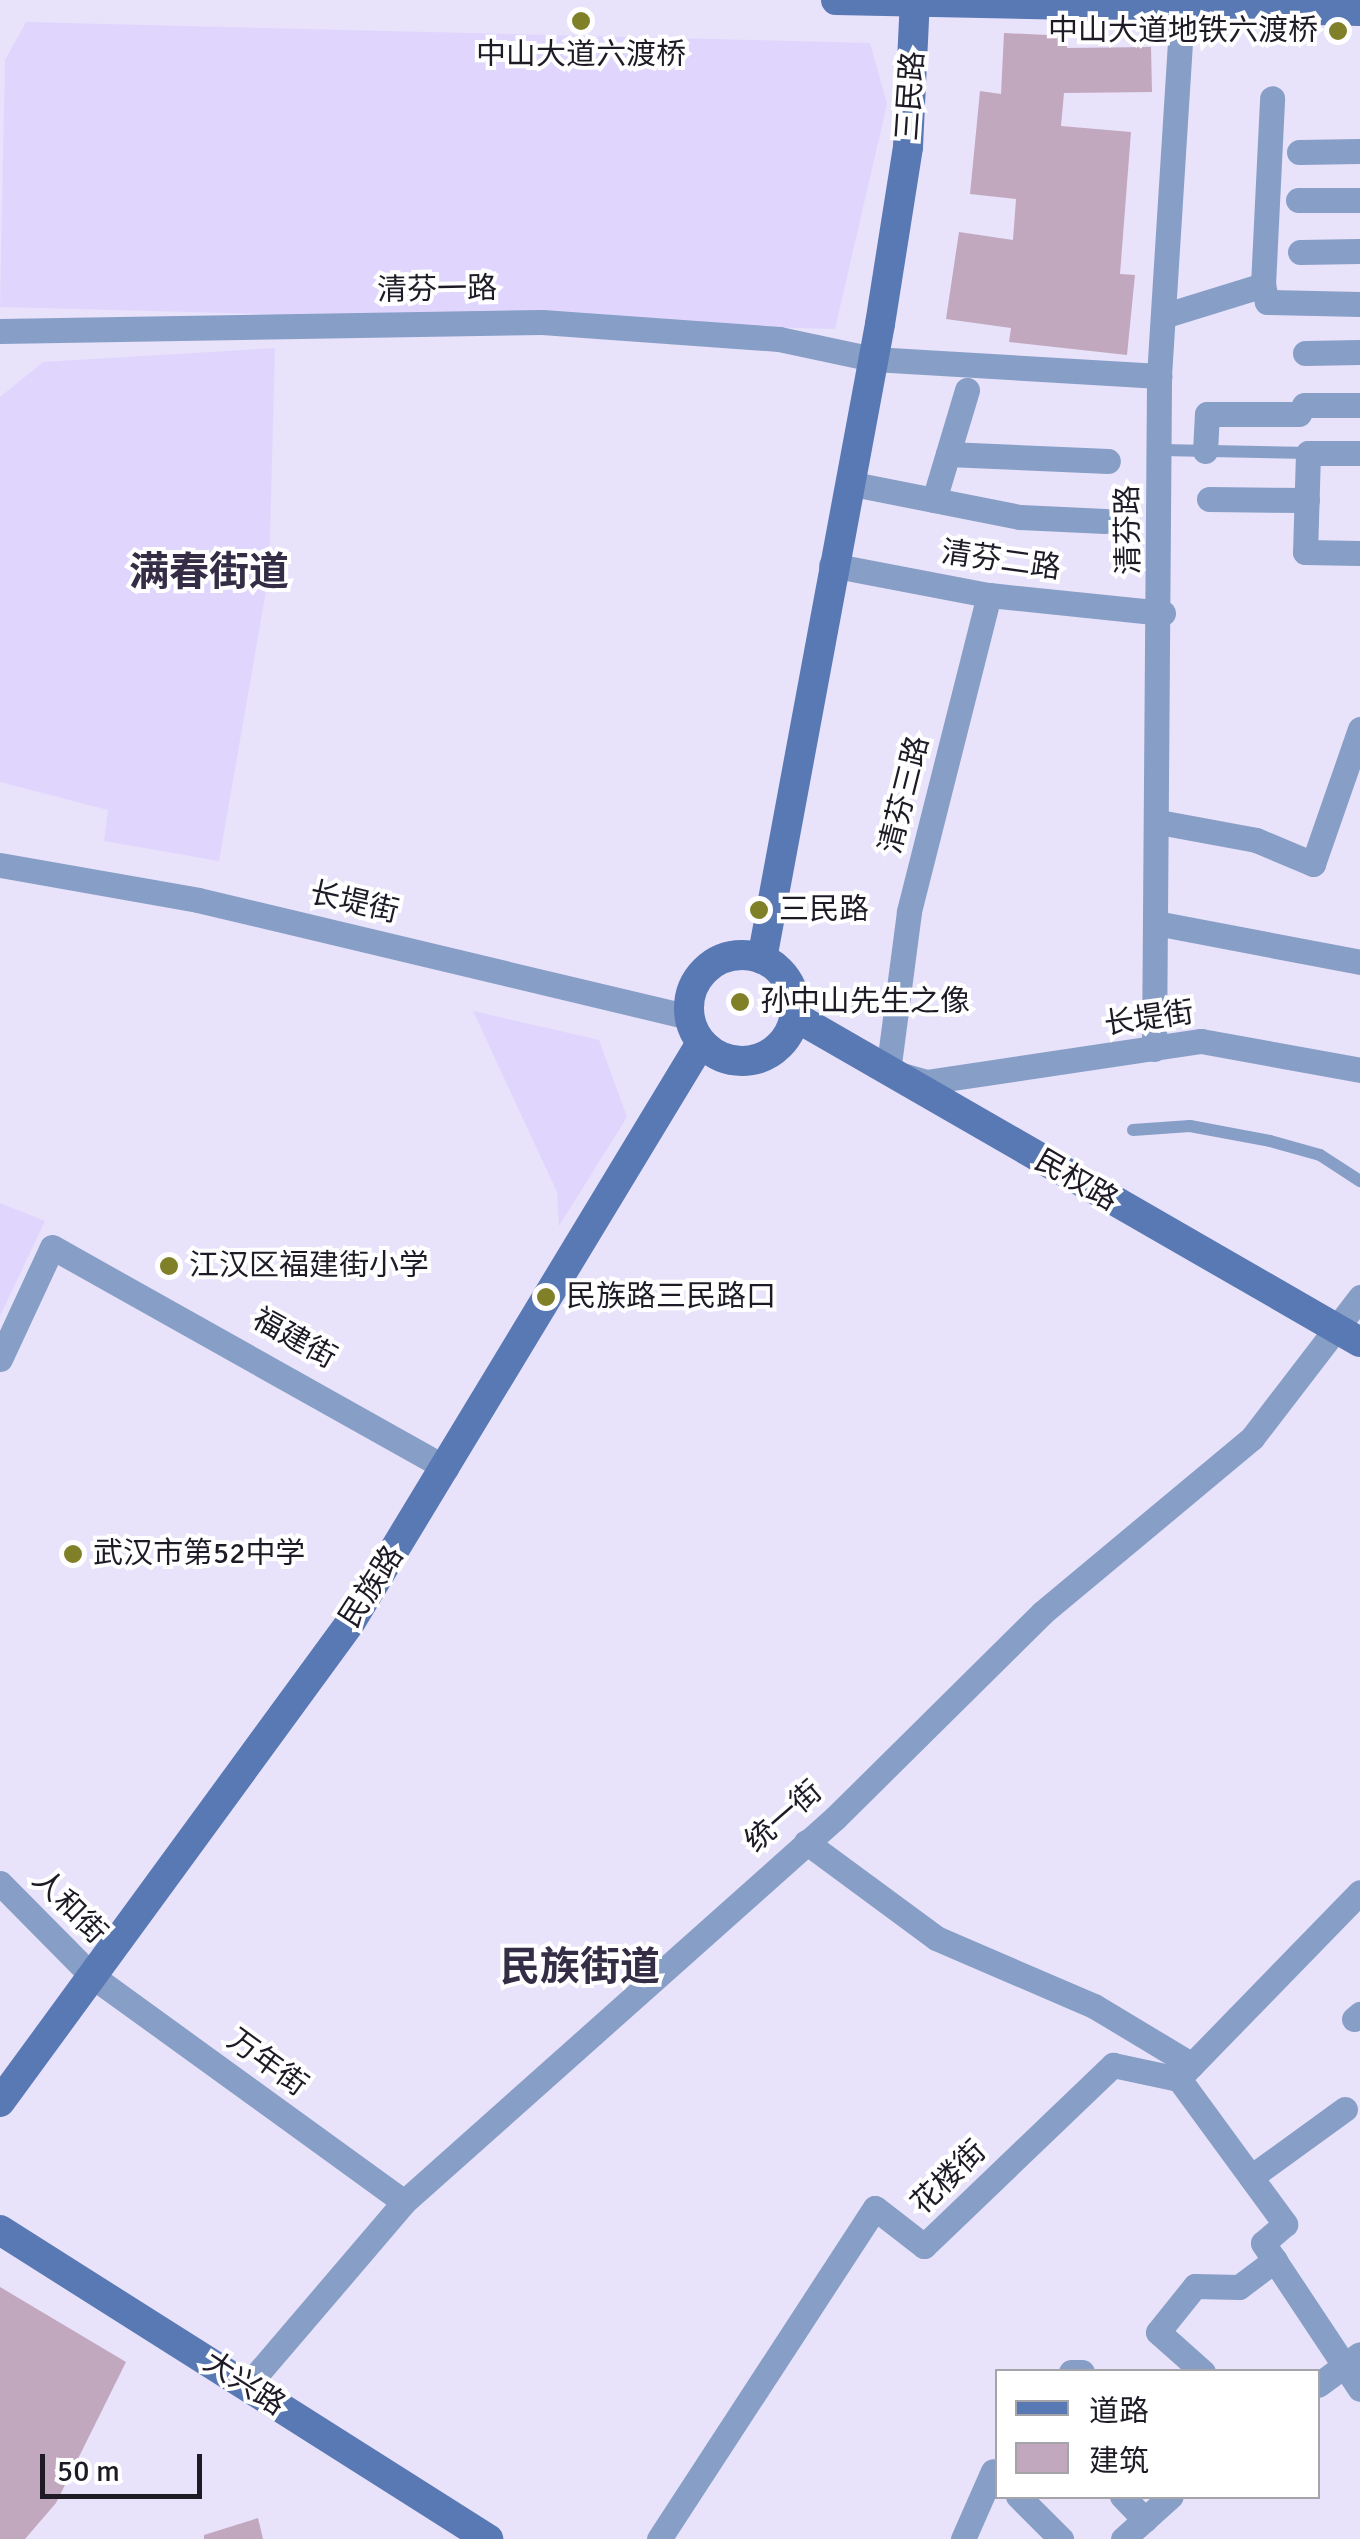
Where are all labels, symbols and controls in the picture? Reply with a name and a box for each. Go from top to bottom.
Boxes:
marker: 中山大道六渡桥 [570,10,592,32]
place label: 中山大道地铁六渡桥 [1048,13,1318,49]
marker: 中山大道地铁六渡桥 [1327,20,1349,42]
place label: 中山大道六渡桥 [476,37,686,73]
street label: 三民路 [890,50,932,142]
street label: 清芬一路 [377,271,497,309]
street label: 清芬路 [1110,485,1148,575]
street label: 清芬二路 [939,535,1063,587]
district label: 满春街道 [129,548,289,596]
street label: 清芬三路 [873,732,937,858]
street label: 长堤街 [306,875,402,931]
place label: 三民路 [779,892,869,928]
marker: 三民路 [748,899,770,921]
place label: 孙中山先生之像 [760,984,970,1020]
marker: 孙中山先生之像 [729,991,751,1013]
street label: 长堤街 [1102,995,1196,1043]
street label: 民权路 [1028,1143,1124,1219]
place label: 江汉区福建街小学 [189,1248,429,1284]
marker: 江汉区福建街小学 [158,1255,180,1277]
place label: 民族路三民路口 [566,1279,776,1315]
marker: 民族路三民路口 [535,1286,557,1308]
street label: 福建街 [246,1301,342,1377]
place label: 武汉市第52中学 [93,1536,305,1572]
street label: 民族路 [332,1539,412,1635]
marker: 武汉市第52中学 [62,1543,84,1565]
street label: 统一街 [738,1774,830,1860]
street label: 人和街 [24,1862,114,1952]
district label: 民族街道 [500,1943,660,1991]
street label: 万年街 [220,2022,314,2104]
street label: 花楼街 [904,2134,994,2222]
street label: 大兴路 [196,2344,292,2424]
legend [995,2369,1320,2499]
text: 道路 [1089,2393,1149,2430]
scale bar [45,2434,208,2496]
text: 建筑 [1089,2443,1149,2480]
text: 50 m [57,2453,120,2490]

